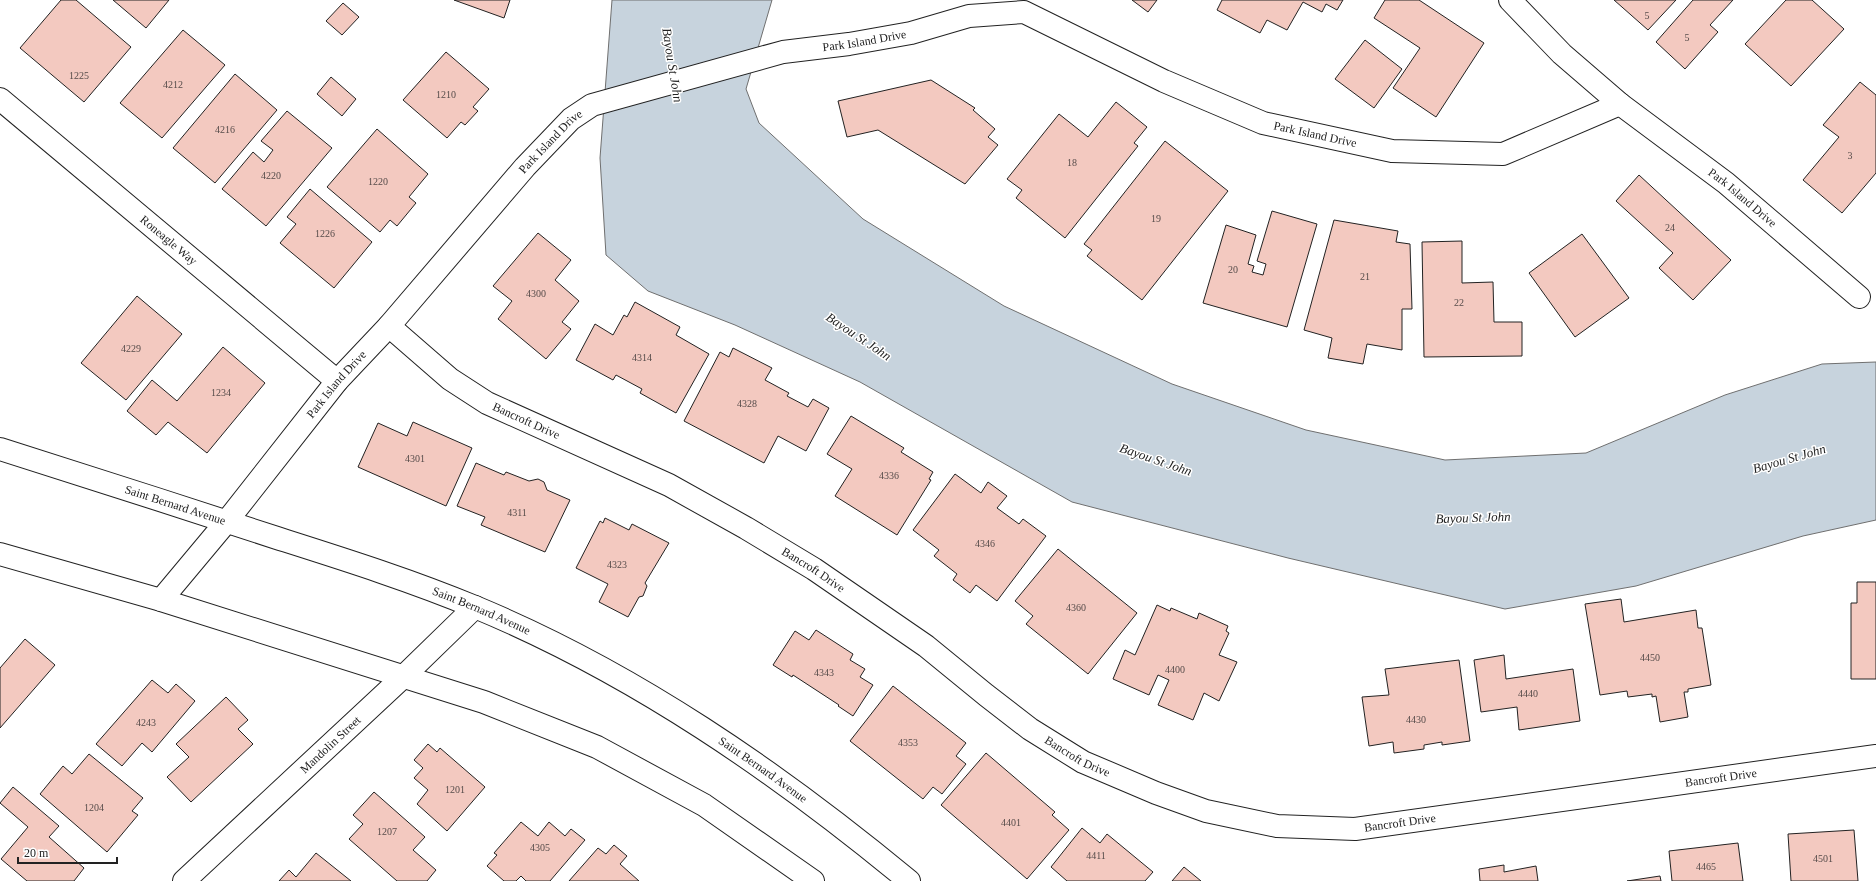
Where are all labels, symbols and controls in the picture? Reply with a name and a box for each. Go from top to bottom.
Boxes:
house number: 5 [1645,10,1650,21]
water label: Bayou St John [659,27,686,103]
street label: Park Island Drive [822,27,907,54]
house number: 5 [1685,32,1690,43]
house number: 1225 [69,70,89,81]
house number: 4212 [163,79,183,90]
house number: 1210 [436,89,456,100]
street label: Park Island Drive [516,107,585,176]
street label: Park Island Drive [1272,119,1358,150]
house number: 4216 [215,124,235,135]
house number: 3 [1848,150,1853,161]
house number: 18 [1067,157,1077,168]
street label: Park Island Drive [1706,165,1779,230]
house number: 4220 [261,170,281,181]
house number: 1220 [368,176,388,187]
street label: Roneagle Way [137,212,200,268]
house number: 19 [1151,213,1161,224]
house number: 24 [1665,222,1675,233]
house number: 1226 [315,228,335,239]
house number: 20 [1228,264,1238,275]
house number: 21 [1360,271,1370,282]
house number: 4300 [526,288,546,299]
house number: 22 [1454,297,1464,308]
water label: Bayou St John [823,309,894,364]
house number: 4229 [121,343,141,354]
street label: Park Island Drive [303,348,369,421]
house number: 4314 [632,352,652,363]
house number: 1234 [211,387,231,398]
house number: 4328 [737,398,757,409]
street label: Bancroft Drive [490,399,562,442]
water label: Bayou St John [1118,440,1194,479]
water label: Bayou St John [1751,441,1827,476]
house number: 4301 [405,453,425,464]
house number: 4336 [879,470,899,481]
street label: Saint Bernard Avenue [123,482,228,528]
house number: 4311 [507,507,527,518]
water label: Bayou St John [1435,509,1511,526]
house number: 4346 [975,538,995,549]
street label: Bancroft Drive [779,544,848,595]
house number: 4323 [607,559,627,570]
street label: Saint Bernard Avenue [430,584,533,638]
house number: 4360 [1066,602,1086,613]
house number: 4450 [1640,652,1660,663]
house number: 4400 [1165,664,1185,675]
house number: 4343 [814,667,834,678]
house number: 4440 [1518,688,1538,699]
street label: Mandolin Street [297,713,364,776]
house number: 4430 [1406,714,1426,725]
house number: 4243 [136,717,156,728]
street label: Bancroft Drive [1042,733,1112,780]
street label: Saint Bernard Avenue [716,734,810,806]
house number: 4353 [898,737,918,748]
street label: Bancroft Drive [1684,766,1758,790]
house number: 1201 [445,784,465,795]
house number: 1204 [84,802,104,813]
street label: Bancroft Drive [1363,811,1437,835]
house number: 4401 [1001,817,1021,828]
house number: 1207 [377,826,397,837]
scale bar [18,839,117,865]
house number: 4305 [530,842,550,853]
text: 20 m [24,846,49,860]
house number: 4411 [1086,850,1106,861]
house number: 4501 [1813,853,1833,864]
house number: 4465 [1696,861,1716,872]

